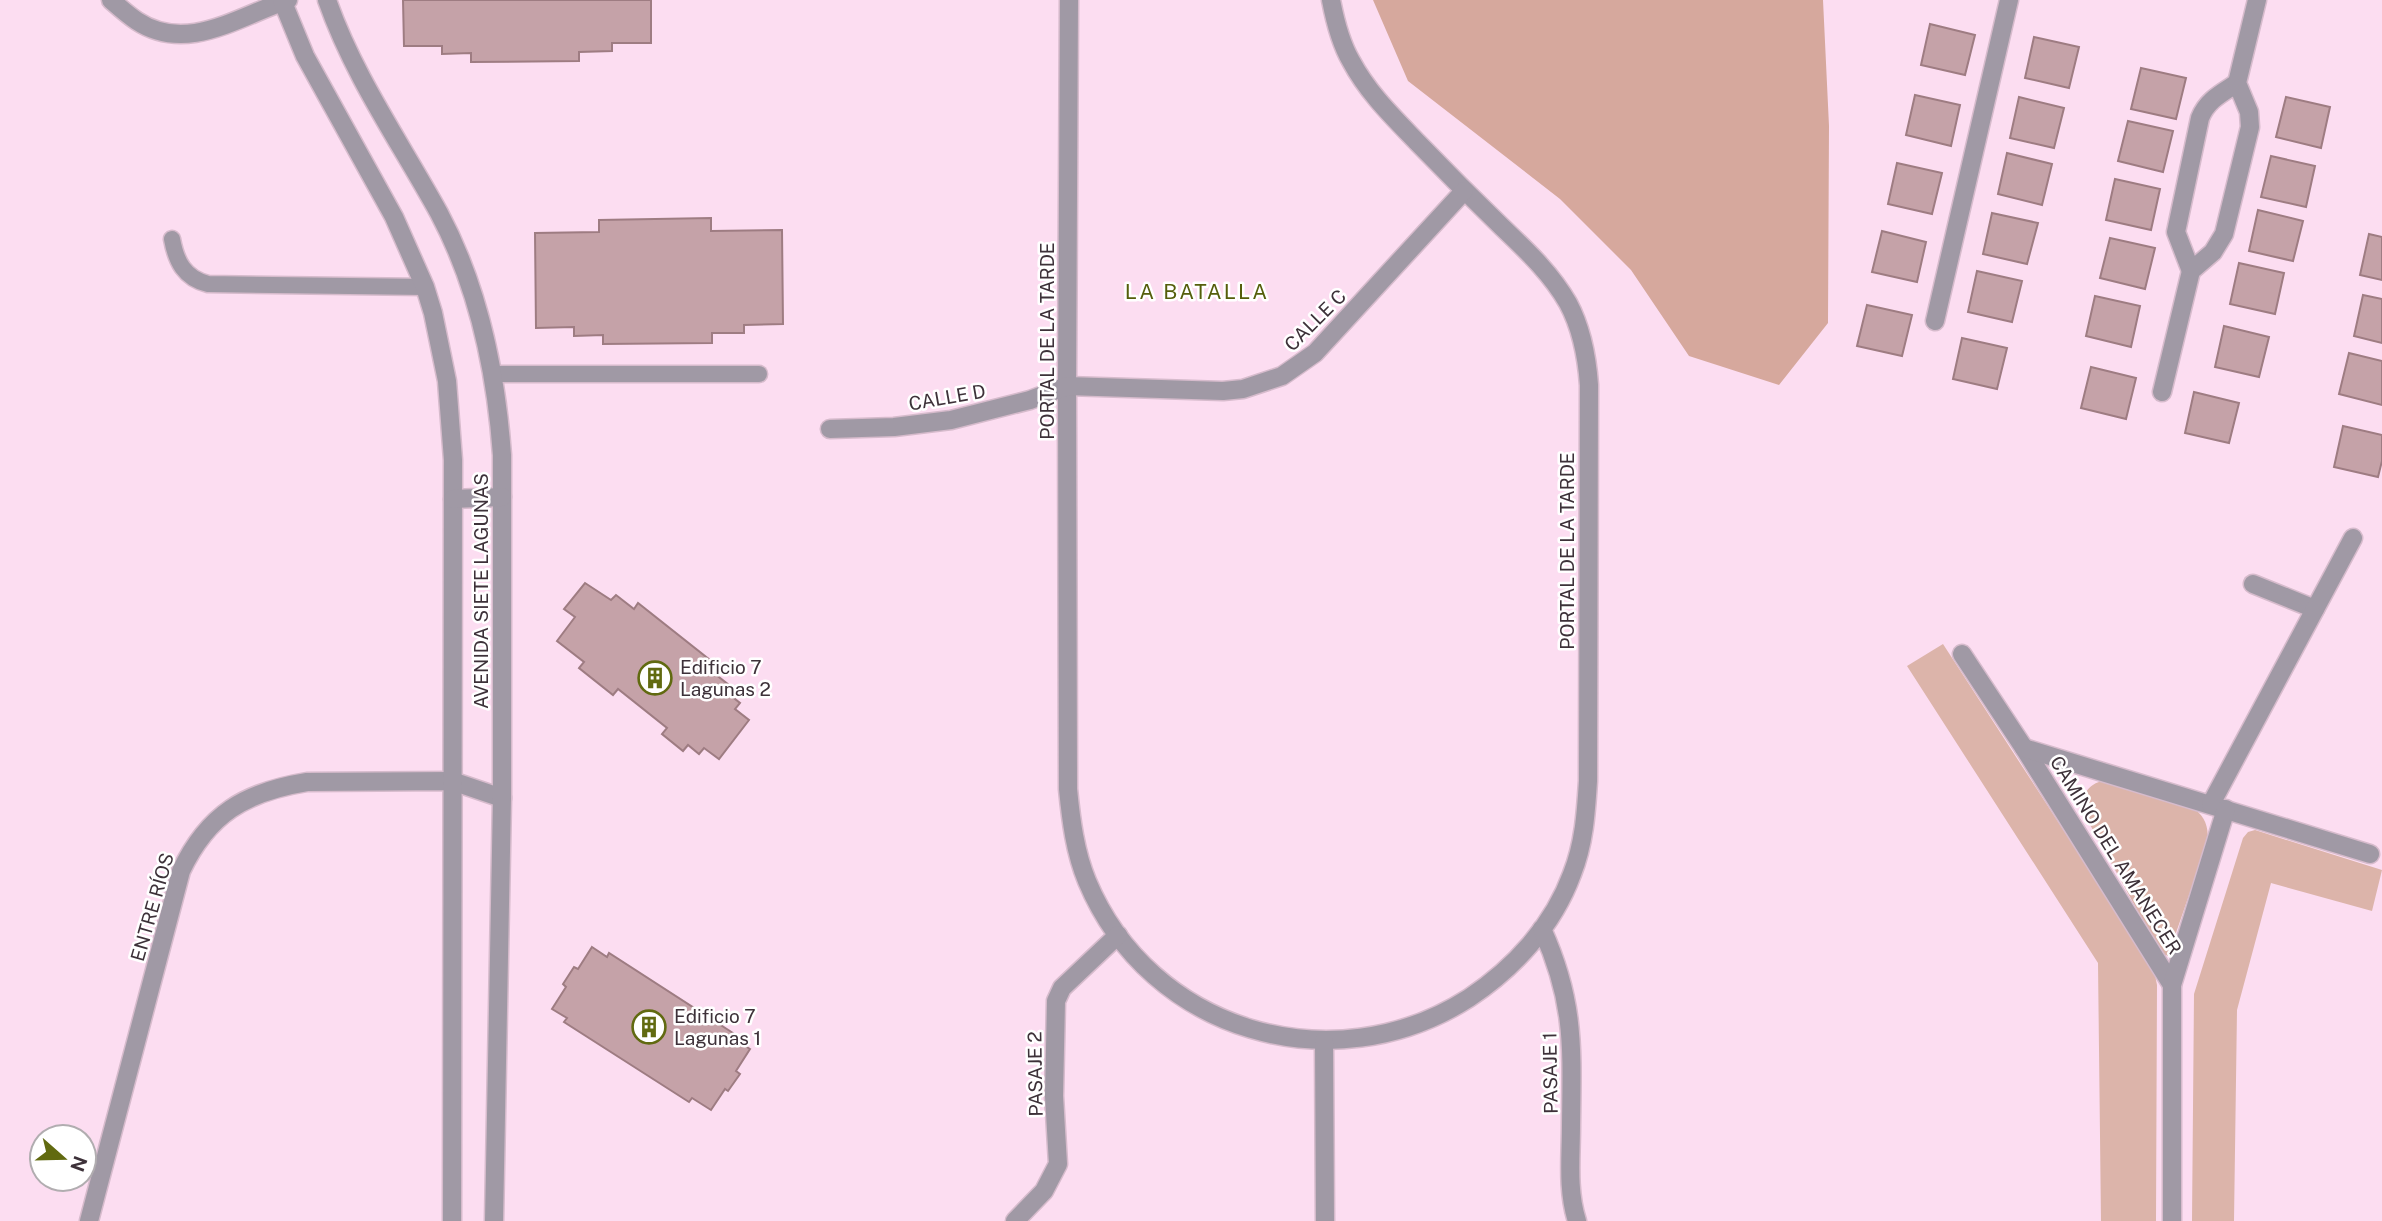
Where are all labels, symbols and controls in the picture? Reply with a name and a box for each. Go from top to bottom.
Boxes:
street label: PORTAL DE LA TARDE [1036,242,1058,440]
district label: LA BATALLA [1125,279,1269,304]
street label: CALLE C [1280,285,1350,355]
street label: CALLE D [907,379,987,415]
street label: PORTAL DE LA TARDE [1556,452,1578,650]
street label: AVENIDA SIETE LAGUNAS [470,473,492,709]
place label: Edificio 7 Lagunas 2 [680,656,771,700]
building icon: Edificio 7 Lagunas 2 [636,659,674,697]
street label: CAMINO DEL AMANECER [2046,752,2186,958]
street label: ENTRE RÍOS [126,850,178,964]
place label: Edificio 7 Lagunas 1 [674,1005,761,1049]
building icon: Edificio 7 Lagunas 1 [630,1008,668,1046]
street label: PASAJE 2 [1023,1031,1047,1117]
street label: PASAJE 1 [1538,1032,1562,1114]
north arrow [28,1123,98,1193]
text: N [66,1153,92,1175]

